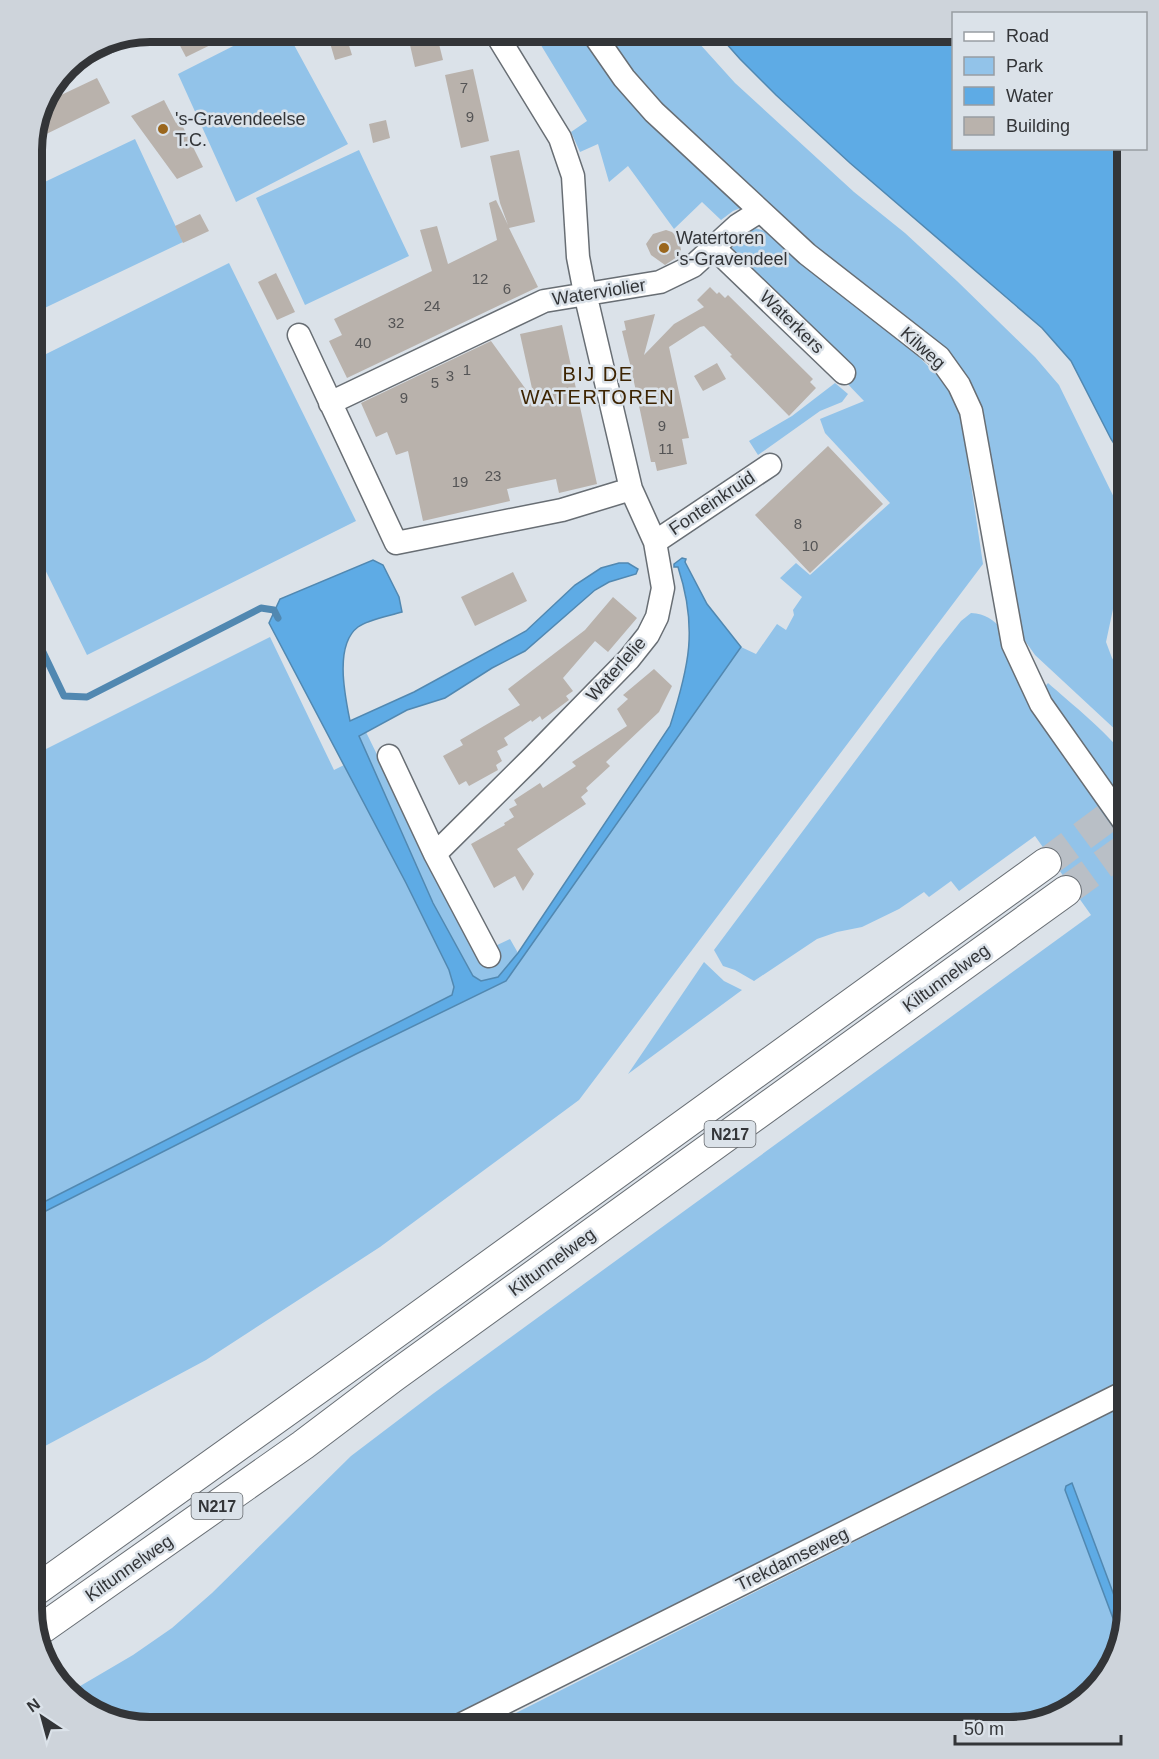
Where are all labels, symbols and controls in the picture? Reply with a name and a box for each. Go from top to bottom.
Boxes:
legend [952,12,1147,150]
text: Road [1006,26,1049,46]
text: Park [1006,56,1044,76]
house number: 7 [460,79,468,96]
text: Water [1006,86,1053,106]
house number: 9 [466,108,474,125]
place label: 's-Gravendeelse T.C. [175,109,306,150]
text: Building [1006,116,1070,136]
marker: 's-Gravendeelse T.C. [156,122,170,136]
place label: Watertoren 's-Gravendeel [676,228,788,269]
marker: Watertoren 's-Gravendeel [657,241,671,255]
house number: 12 [472,270,488,287]
street label: Waterviolier [551,275,647,309]
house number: 6 [503,280,511,297]
street label: Waterkers [756,287,828,357]
house number: 24 [424,297,440,314]
house number: 32 [388,314,404,331]
street label: Kilweg [897,323,949,373]
house number: 40 [355,334,371,351]
house number: 1 [463,361,471,378]
district label: BIJ DE WATERTOREN [521,363,675,408]
house number: 3 [446,367,454,384]
house number: 5 [431,374,439,391]
house number: 9 [400,389,408,406]
house number: 9 [658,417,666,434]
house number: 11 [658,440,674,457]
house number: 23 [485,467,501,484]
street label: Fonteinkruid [665,467,759,539]
house number: 19 [452,473,468,490]
house number: 8 [794,515,802,532]
house number: 10 [802,537,818,554]
street label: Waterlelie [582,633,650,705]
street label: Kiltunnelweg [899,940,993,1016]
road number: N217 [704,1121,756,1147]
street label: Kiltunnelweg [505,1224,599,1300]
road number: N217 [192,1493,242,1519]
street label: Trekdamseweg [733,1523,851,1595]
street label: Kiltunnelweg [81,1531,177,1605]
north arrow [12,1687,72,1747]
text: N [24,1695,43,1716]
scale bar [955,1708,1122,1746]
text: 50 m [964,1719,1004,1739]

